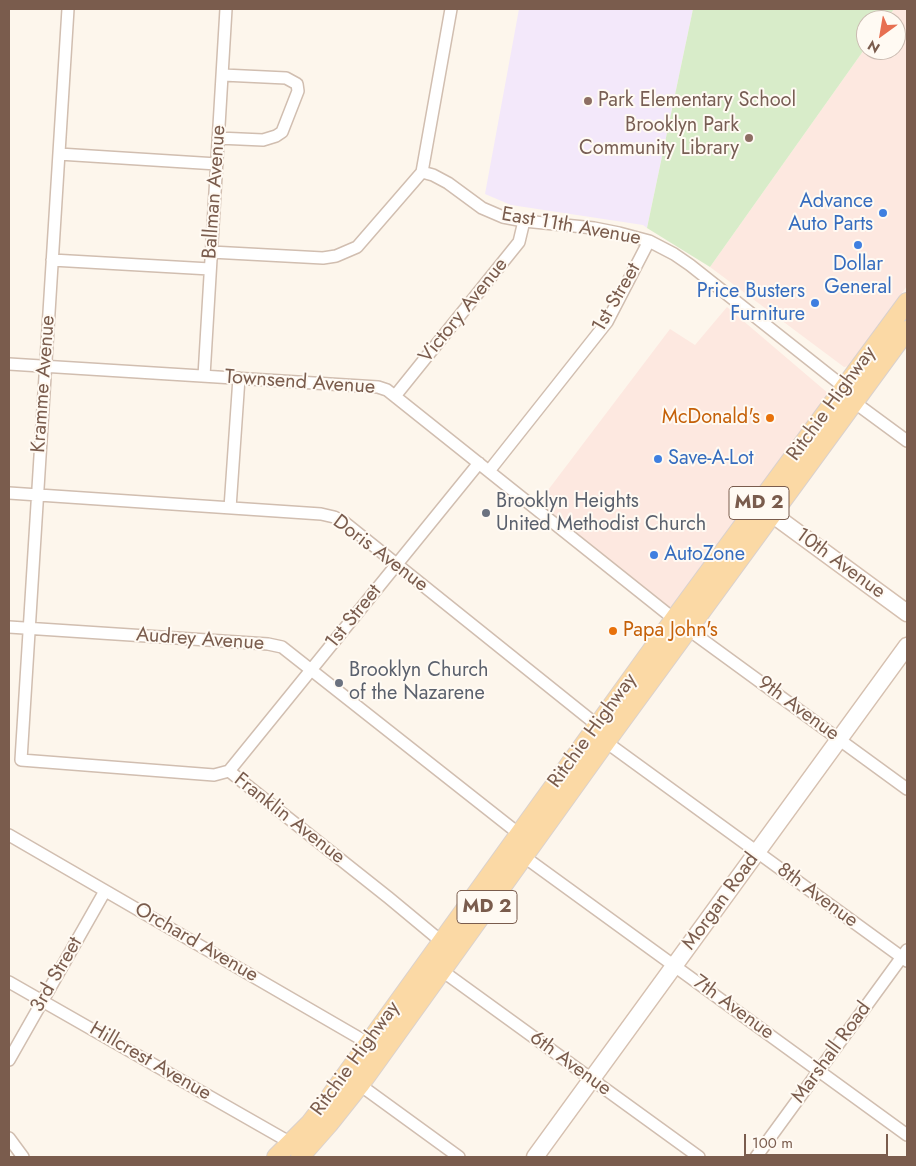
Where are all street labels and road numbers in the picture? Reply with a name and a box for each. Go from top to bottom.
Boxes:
street label: Ballman Avenue [198,124,232,260]
street label: East 11th Avenue [499,203,643,251]
street label: Victory Avenue [414,254,514,368]
street label: 1st Street [588,259,646,337]
street label: Kramme Avenue [27,315,61,453]
street label: Ritchie Highway [782,342,882,466]
street label: Townsend Avenue [224,366,376,400]
road number: MD 2 [729,486,789,520]
street label: Doris Avenue [328,510,432,598]
street label: 10th Avenue [791,524,889,604]
street label: 1st Street [321,580,387,654]
street label: Audrey Avenue [135,624,265,656]
street label: Ritchie Highway [543,669,643,793]
street label: 9th Avenue [752,671,844,747]
street label: Franklin Avenue [229,768,349,870]
street label: Morgan Road [678,849,764,955]
street label: 8th Avenue [772,859,862,933]
road number: MD 2 [457,890,517,924]
street label: Orchard Avenue [130,898,262,988]
street label: 3rd Street [26,933,88,1017]
street label: 7th Avenue [688,971,778,1045]
street label: Ritchie Highway [306,997,406,1121]
street label: Marshall Road [787,998,877,1108]
street label: Hillcrest Avenue [85,1018,215,1106]
street label: 6th Avenue [524,1026,616,1102]

